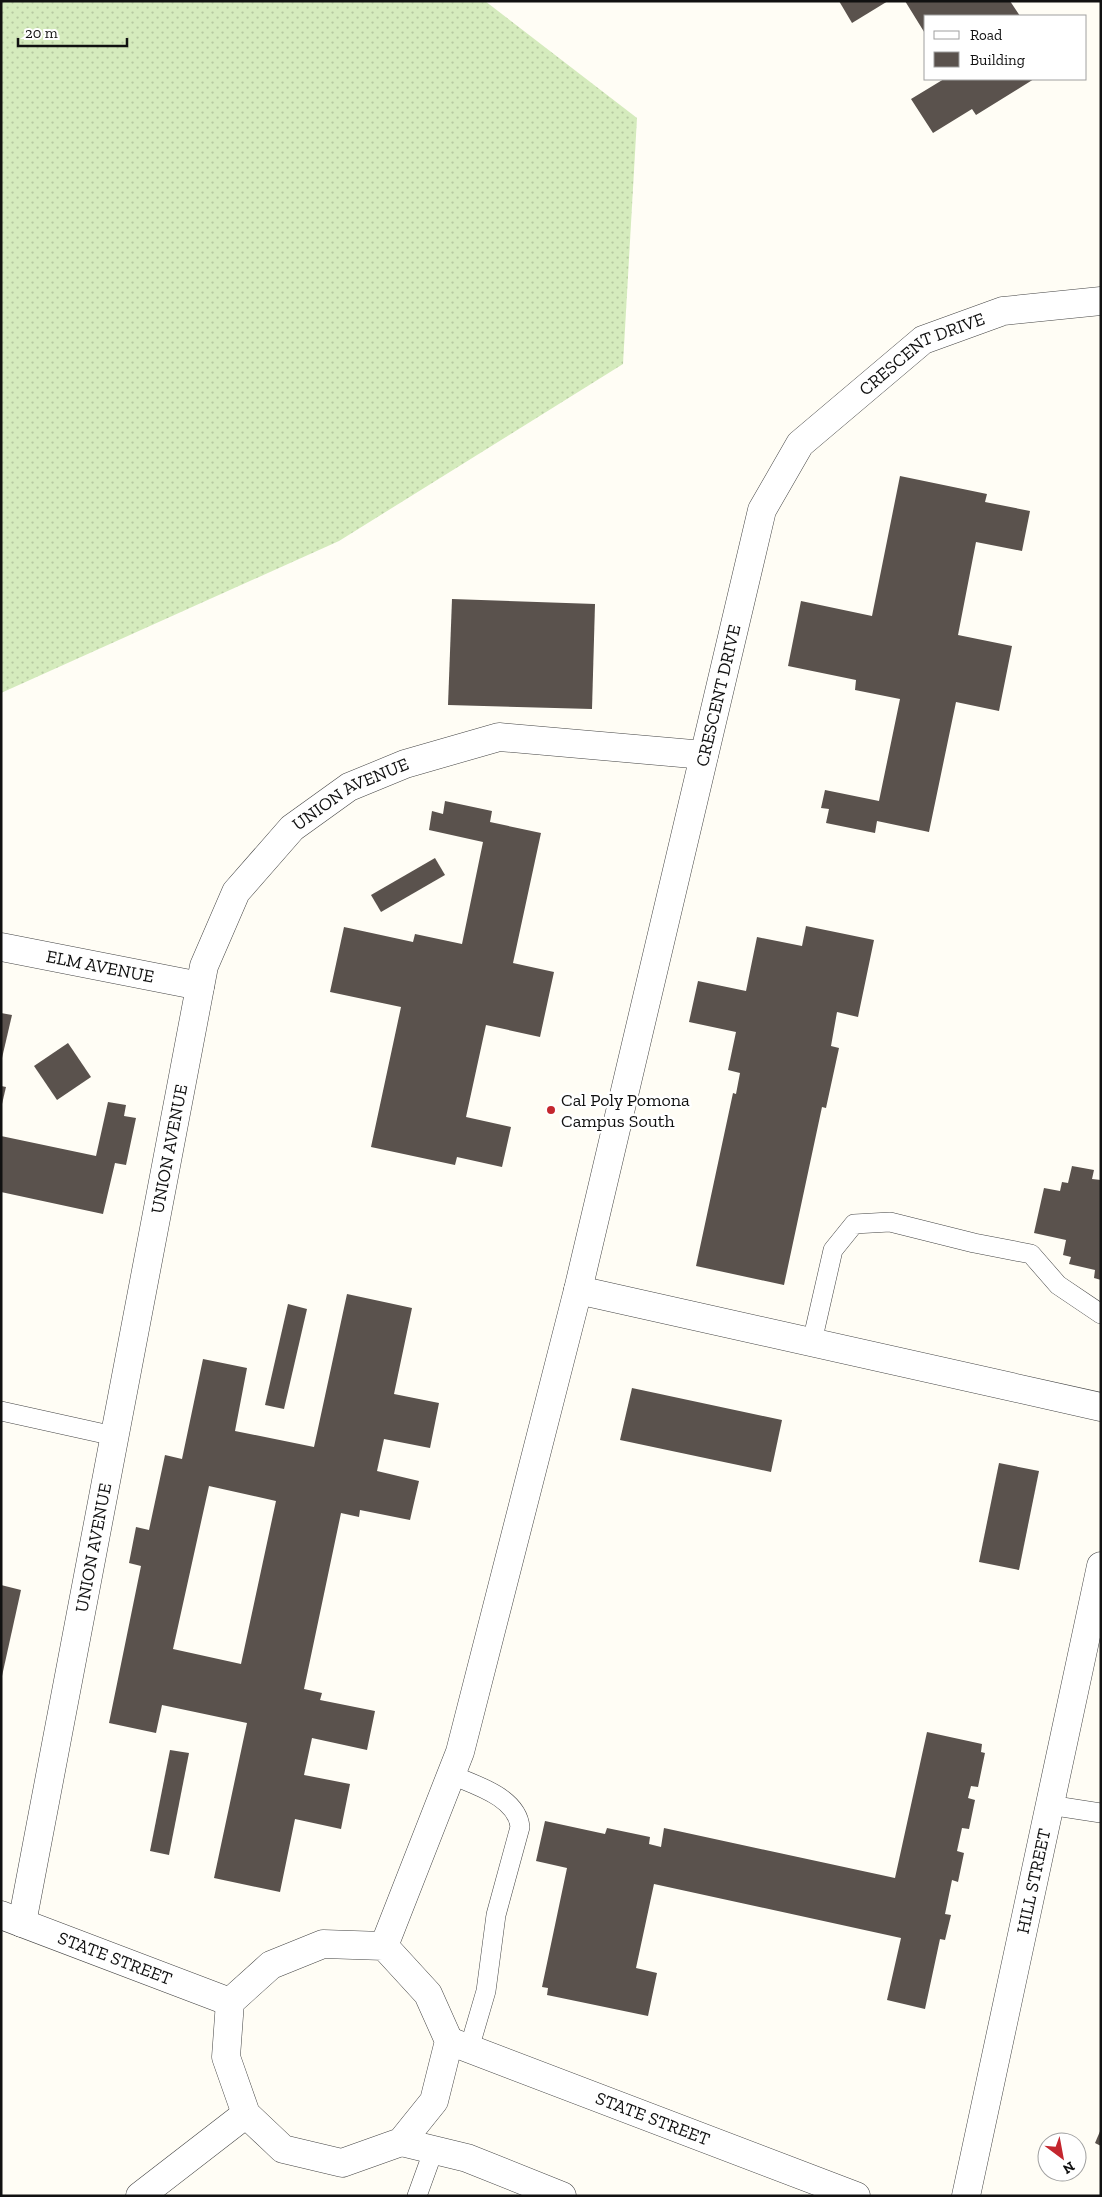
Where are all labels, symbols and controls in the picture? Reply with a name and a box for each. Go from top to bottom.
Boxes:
scale bar [18,15,126,47]
legend [924,15,1087,80]
text: 20 m [25,24,58,42]
text: Road [970,26,1003,44]
text: Building [970,51,1025,69]
street label: CRESCENT DRIVE [855,308,988,400]
street label: CRESCENT DRIVE [691,622,746,769]
street label: UNION AVENUE [288,753,412,835]
street label: ELM AVENUE [44,945,156,988]
street label: UNION AVENUE [146,1082,192,1215]
place label: Cal Poly Pomona Campus South [561,1089,690,1132]
marker: Cal Poly Pomona Campus South [545,1104,557,1116]
street label: UNION AVENUE [70,1481,116,1614]
street label: HILL STREET [1012,1827,1055,1936]
street label: STATE STREET [55,1927,175,1990]
street label: STATE STREET [592,2087,713,2150]
north arrow [1037,2132,1087,2182]
text: N [1059,2158,1078,2178]

